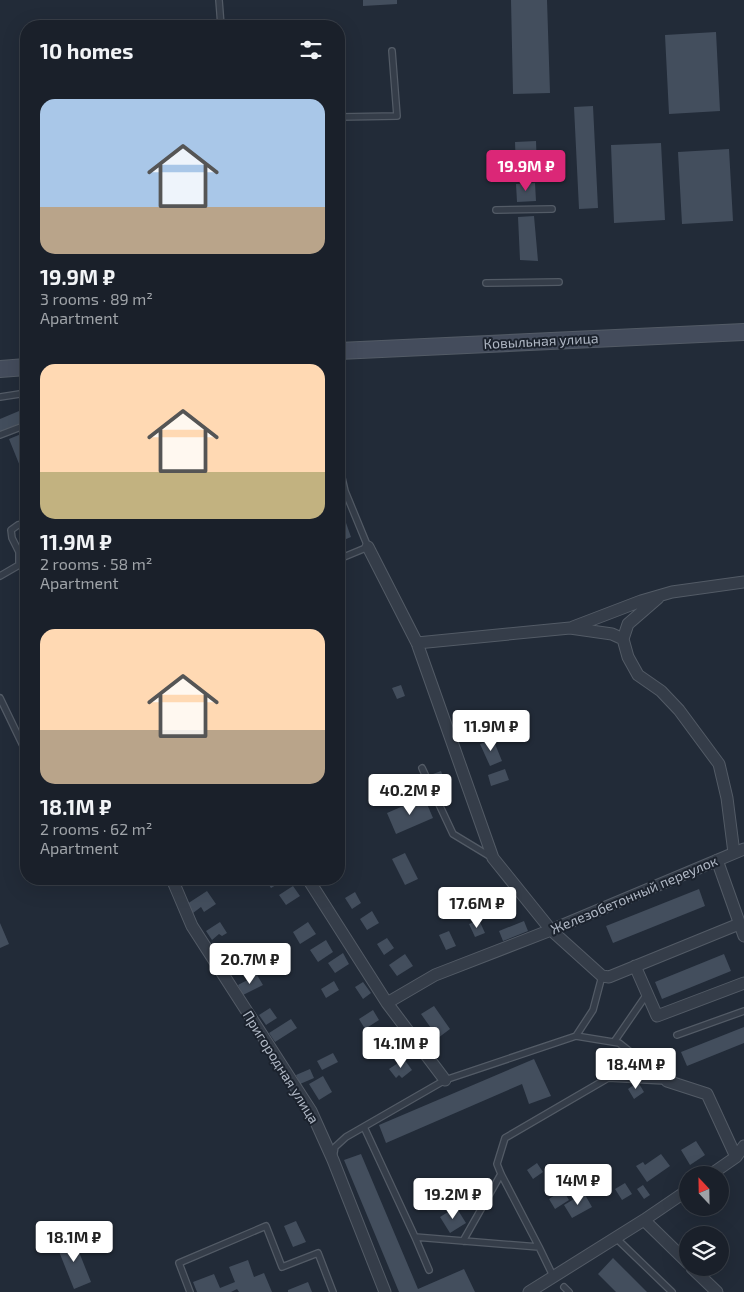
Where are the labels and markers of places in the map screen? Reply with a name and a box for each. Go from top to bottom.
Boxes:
pin: 19.9M ₽ [480,150,572,192]
pin: 11.9M ₽ [445,710,537,752]
pin: 40.2M ₽ [364,774,456,816]
pin: 17.6M ₽ [431,886,523,929]
pin: 20.7M ₽ [204,942,296,985]
pin: 14.1M ₽ [355,1026,447,1069]
pin: 18.4M ₽ [590,1048,682,1090]
pin: 14M ₽ [543,1164,613,1206]
pin: 19.2M ₽ [407,1178,499,1220]
pin: 18.1M ₽ [28,1220,120,1263]

